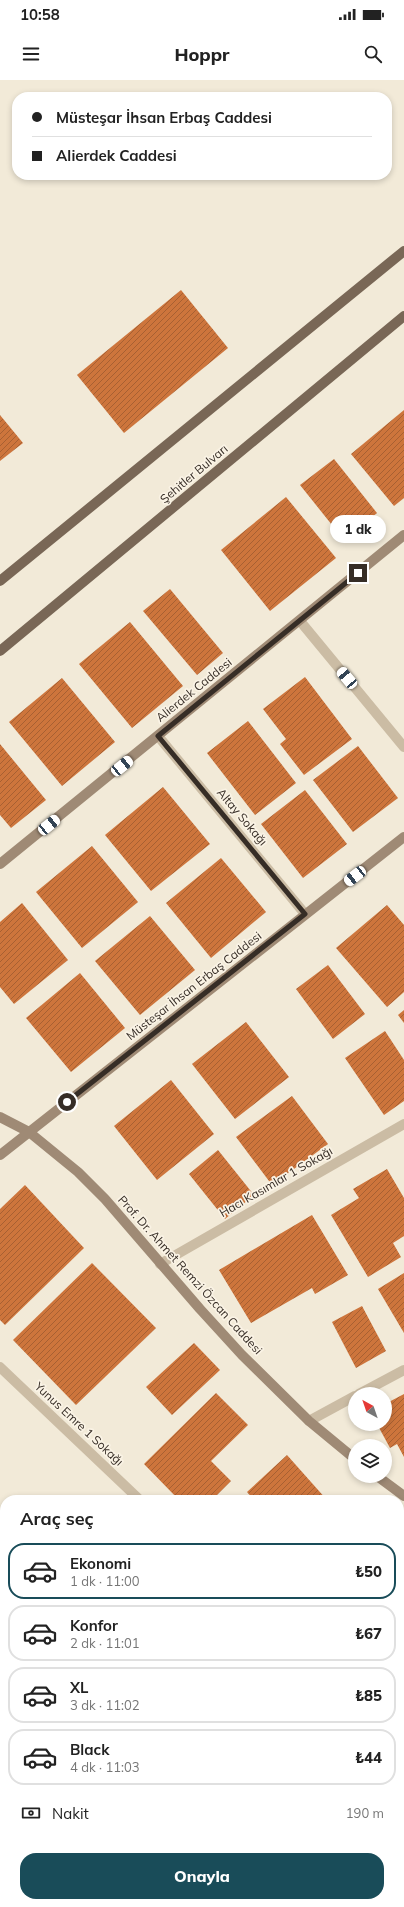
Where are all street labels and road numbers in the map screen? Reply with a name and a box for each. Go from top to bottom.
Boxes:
street label: Şehitler Bulvarı [157,441,231,506]
street label: Alierdek Caddesi [153,654,235,725]
street label: Altay Sokağı [214,785,271,848]
street label: Müsteşar İhsan Erbaş Caddesi [123,928,264,1043]
street label: Hacı Kasımlar 1 Sokağı [217,1143,335,1220]
street label: Prof. Dr. Ahmet Remzi Özcan Caddesi [115,1192,266,1357]
street label: Yunus Emre 1 Sokağı [31,1378,127,1469]

